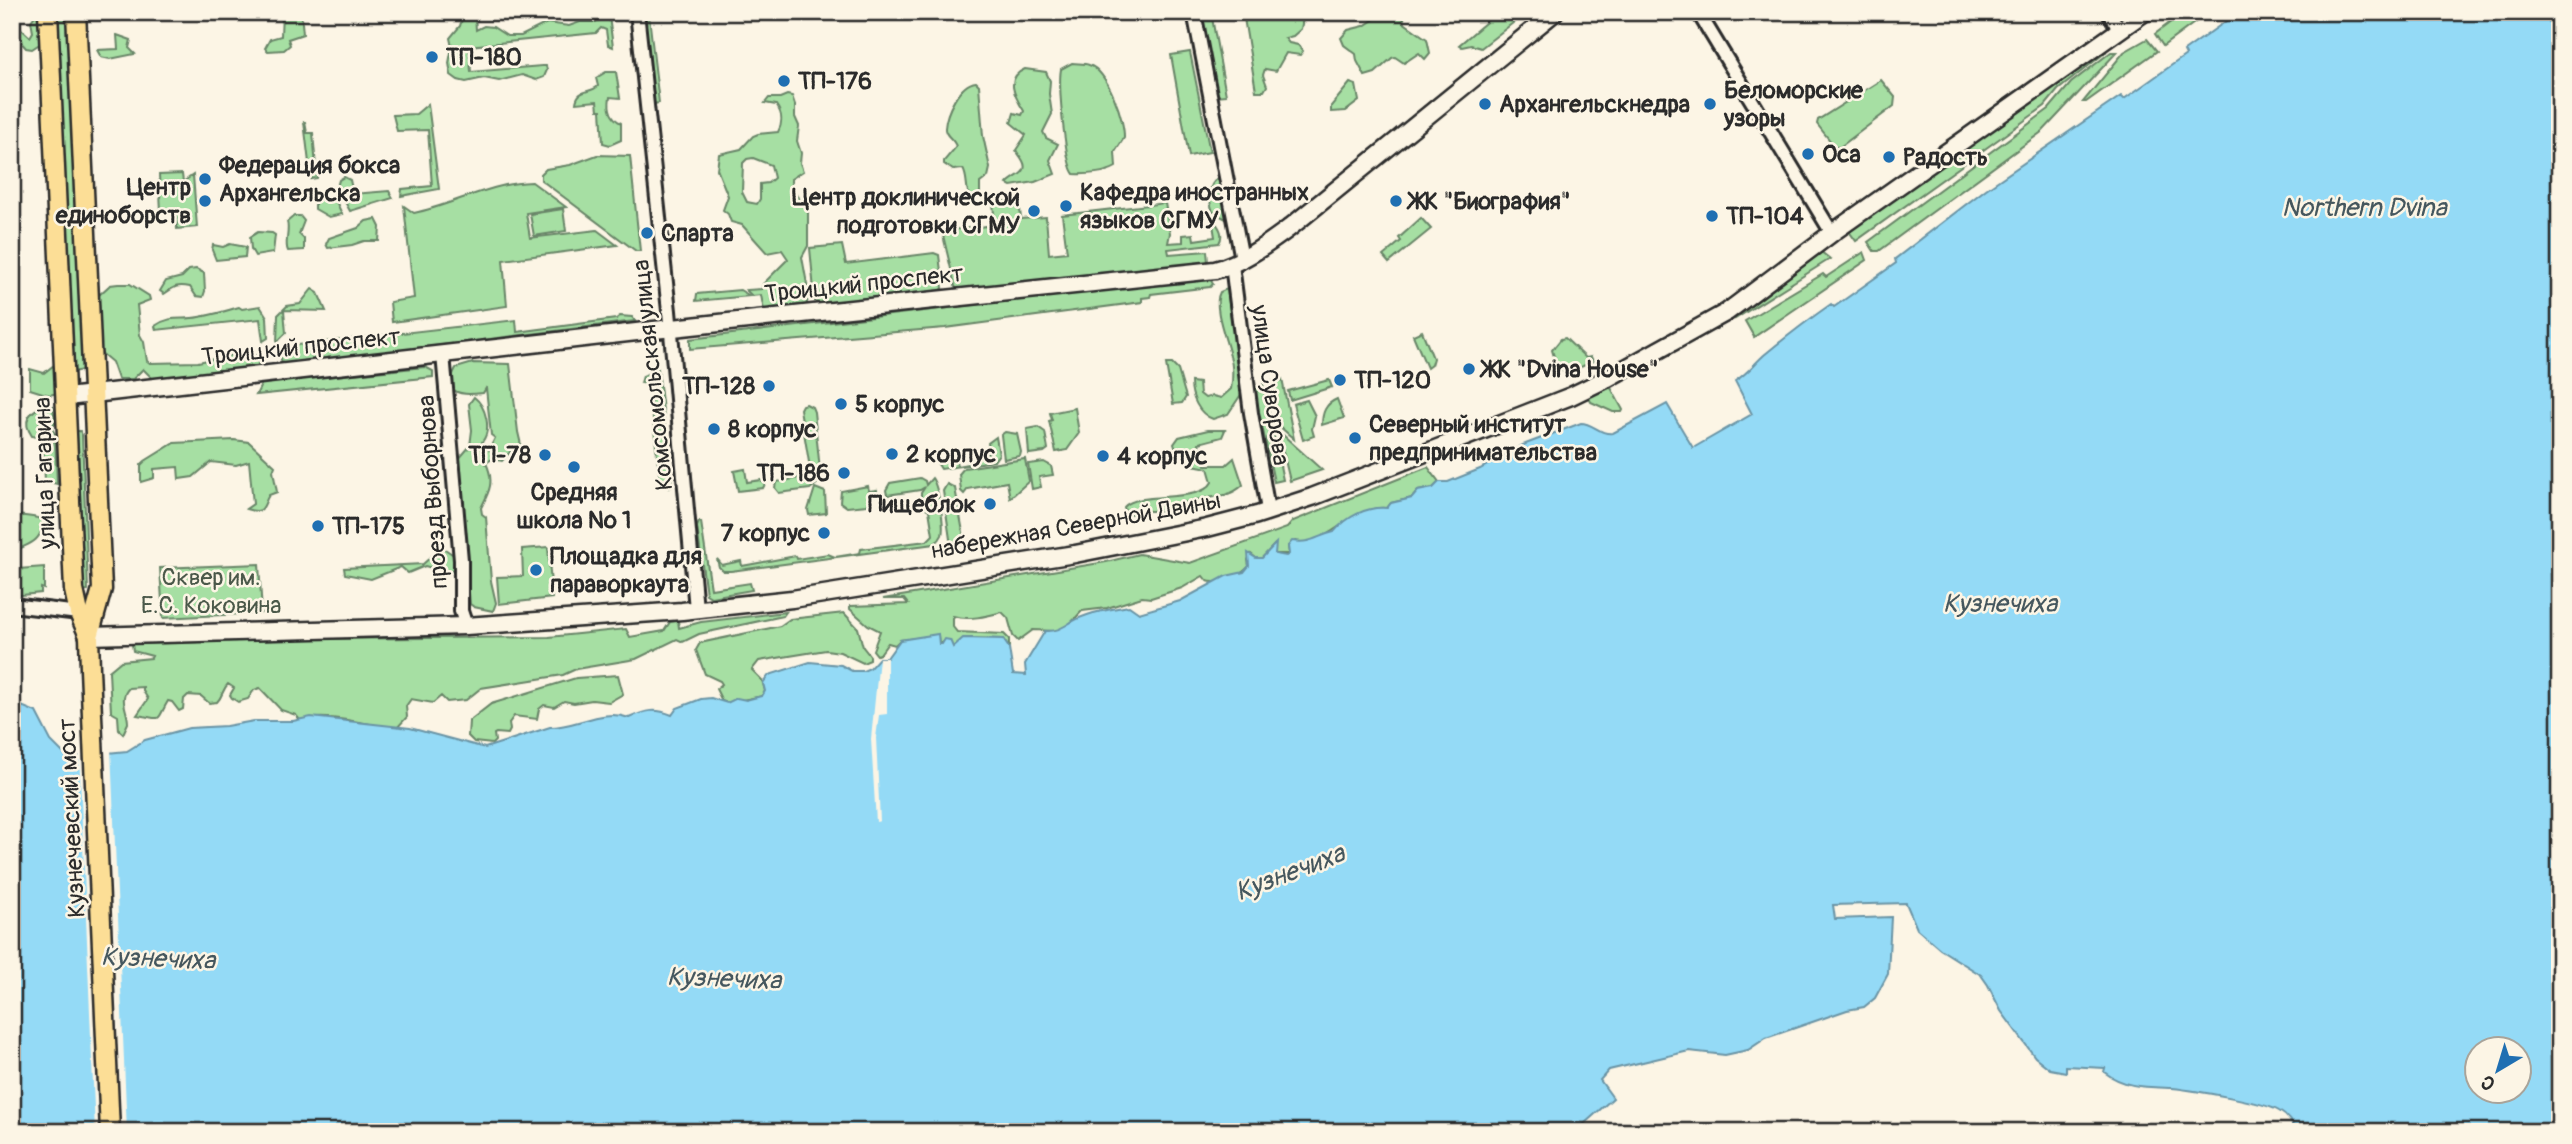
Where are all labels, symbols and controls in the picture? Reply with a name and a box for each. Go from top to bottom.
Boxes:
place label: ТП-180 [445,43,522,72]
marker: ТП-180 [424,49,440,65]
place label: ТП-176 [797,67,872,96]
marker: ТП-176 [776,73,792,89]
place label: Беломорские узоры [1723,76,1864,133]
place label: Архангельскнедра [1499,90,1690,119]
marker: Архангельскнедра [1477,96,1493,112]
marker: Беломорские узоры [1702,96,1718,112]
place label: Оса [1822,140,1861,169]
place label: Радость [1903,143,1988,172]
marker: Оса [1800,146,1816,162]
marker: Радость [1881,149,1897,165]
place label: Федерация бокса Архангельска [218,151,400,208]
marker: Федерация бокса Архангельска [197,171,213,187]
place label: Центр единоборств [55,173,191,230]
place label: Кафедра иностранных языков СГМУ [1080,178,1309,235]
place label: Центр доклинической подготовки СГМУ [792,183,1021,240]
place label: ЖК "Биография" [1406,187,1570,216]
water label: Northern Dvina [2281,192,2448,224]
marker: Центр единоборств [197,193,213,209]
marker: ЖК "Биография" [1388,193,1404,209]
marker: Кафедра иностранных языков СГМУ [1058,198,1074,214]
place label: ТП-104 [1725,202,1804,231]
marker: Центр доклинической подготовки СГМУ [1026,203,1042,219]
marker: ТП-104 [1704,208,1720,224]
place label: Спарта [661,219,734,248]
marker: Спарта [639,225,655,241]
street label: Комсомольская улица [626,258,680,492]
street label: Троицкий проспект [763,259,965,309]
street label: улица Суворова [1244,302,1296,467]
street label: Троицкий проспект [200,322,402,372]
place label: ЖК "Dvina House" [1479,355,1658,384]
marker: ЖК "Dvina House" [1461,361,1477,377]
place label: ТП-120 [1353,366,1431,395]
place label: ТП-128 [681,372,755,401]
marker: ТП-120 [1332,372,1348,388]
marker: ТП-128 [761,378,777,394]
place label: 5 корпус [855,390,944,419]
street label: проезд Выборнова [412,394,454,590]
street label: улица Гагарина [28,396,62,551]
marker: 5 корпус [833,396,849,412]
place label: Северный институт предпринимательства [1369,410,1597,467]
place label: 8 корпус [728,415,817,444]
marker: 8 корпус [706,421,722,437]
marker: Северный институт предпринимательства [1347,430,1363,446]
place label: 2 корпус [906,440,996,469]
place label: ТП-78 [467,441,531,470]
place label: 4 корпус [1117,442,1207,471]
marker: 2 корпус [884,446,900,462]
marker: ТП-78 [537,447,553,463]
marker: 4 корпус [1095,448,1111,464]
marker: Средняя школа № 1 [566,459,582,475]
place label: ТП-186 [756,459,830,488]
marker: ТП-186 [836,465,852,481]
place label: Средняя школа № 1 [517,478,631,535]
street label: набережная Северной Двины [929,486,1223,566]
place label: Пищеблок [868,490,976,519]
marker: Пищеблок [982,496,998,512]
place label: ТП-175 [331,512,405,541]
marker: ТП-175 [310,518,326,534]
place label: 7 корпус [721,519,810,548]
marker: 7 корпус [816,525,832,541]
place label: Площадка для параворкаута [550,542,702,599]
marker: Площадка для параворкаута [528,562,544,578]
park label: Сквер им. Е.С. Коковина [141,563,281,620]
water label: Кузнечиха [1943,588,2059,620]
street label: Кузнечевский мост [52,718,92,918]
water label: Кузнечиха [1231,837,1351,908]
water label: Кузнечиха [100,941,218,977]
water label: Кузнечиха [666,961,784,997]
north arrow [2464,1036,2534,1106]
text: С [2476,1069,2500,1096]

